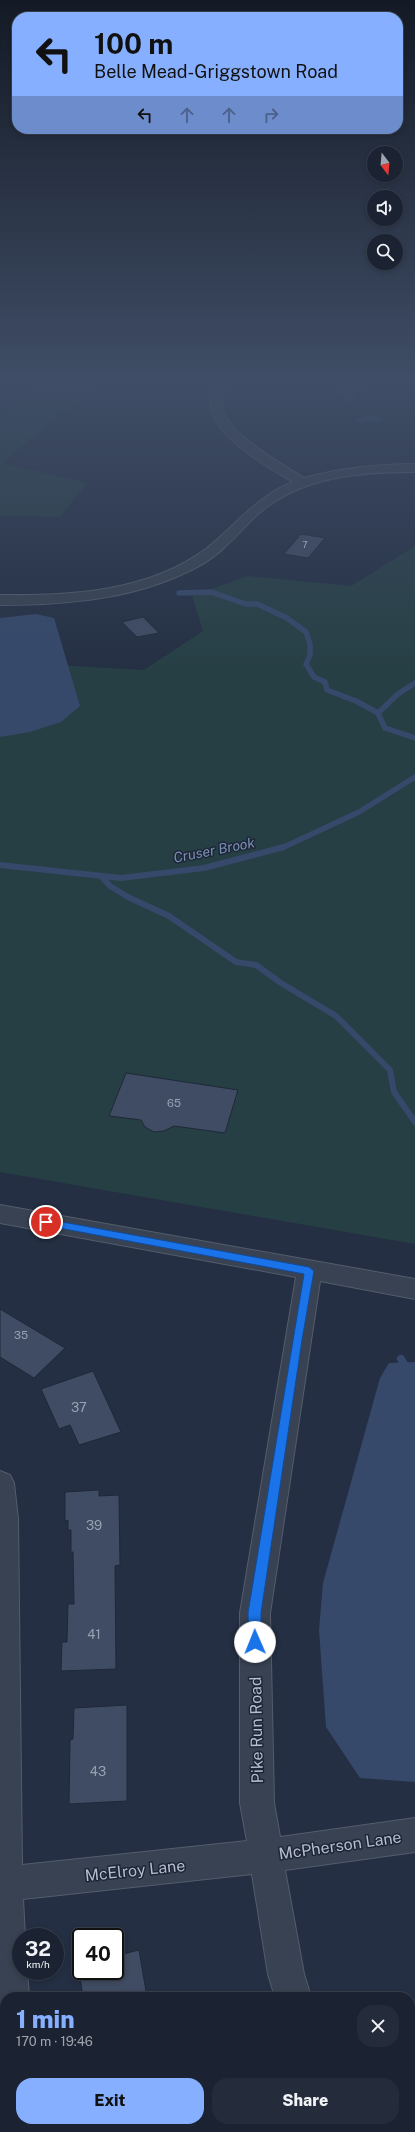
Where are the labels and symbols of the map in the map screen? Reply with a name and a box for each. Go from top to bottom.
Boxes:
north arrow [367,146,403,182]
house number: 7 [302,539,308,550]
water label: Cruser Brook [172,834,256,866]
house number: 65 [167,1097,181,1109]
pin [29,1205,63,1239]
house number: 35 [14,1329,28,1341]
house number: 37 [71,1400,87,1415]
house number: 39 [86,1518,102,1533]
position arrow [234,1621,276,1663]
house number: 41 [87,1627,101,1642]
street label: Pike Run Road [246,1676,267,1784]
house number: 43 [90,1764,106,1779]
street label: McPherson Lane [277,1827,403,1864]
street label: McElroy Lane [84,1856,186,1885]
speed limit sign: 40 [72,1928,124,1980]

